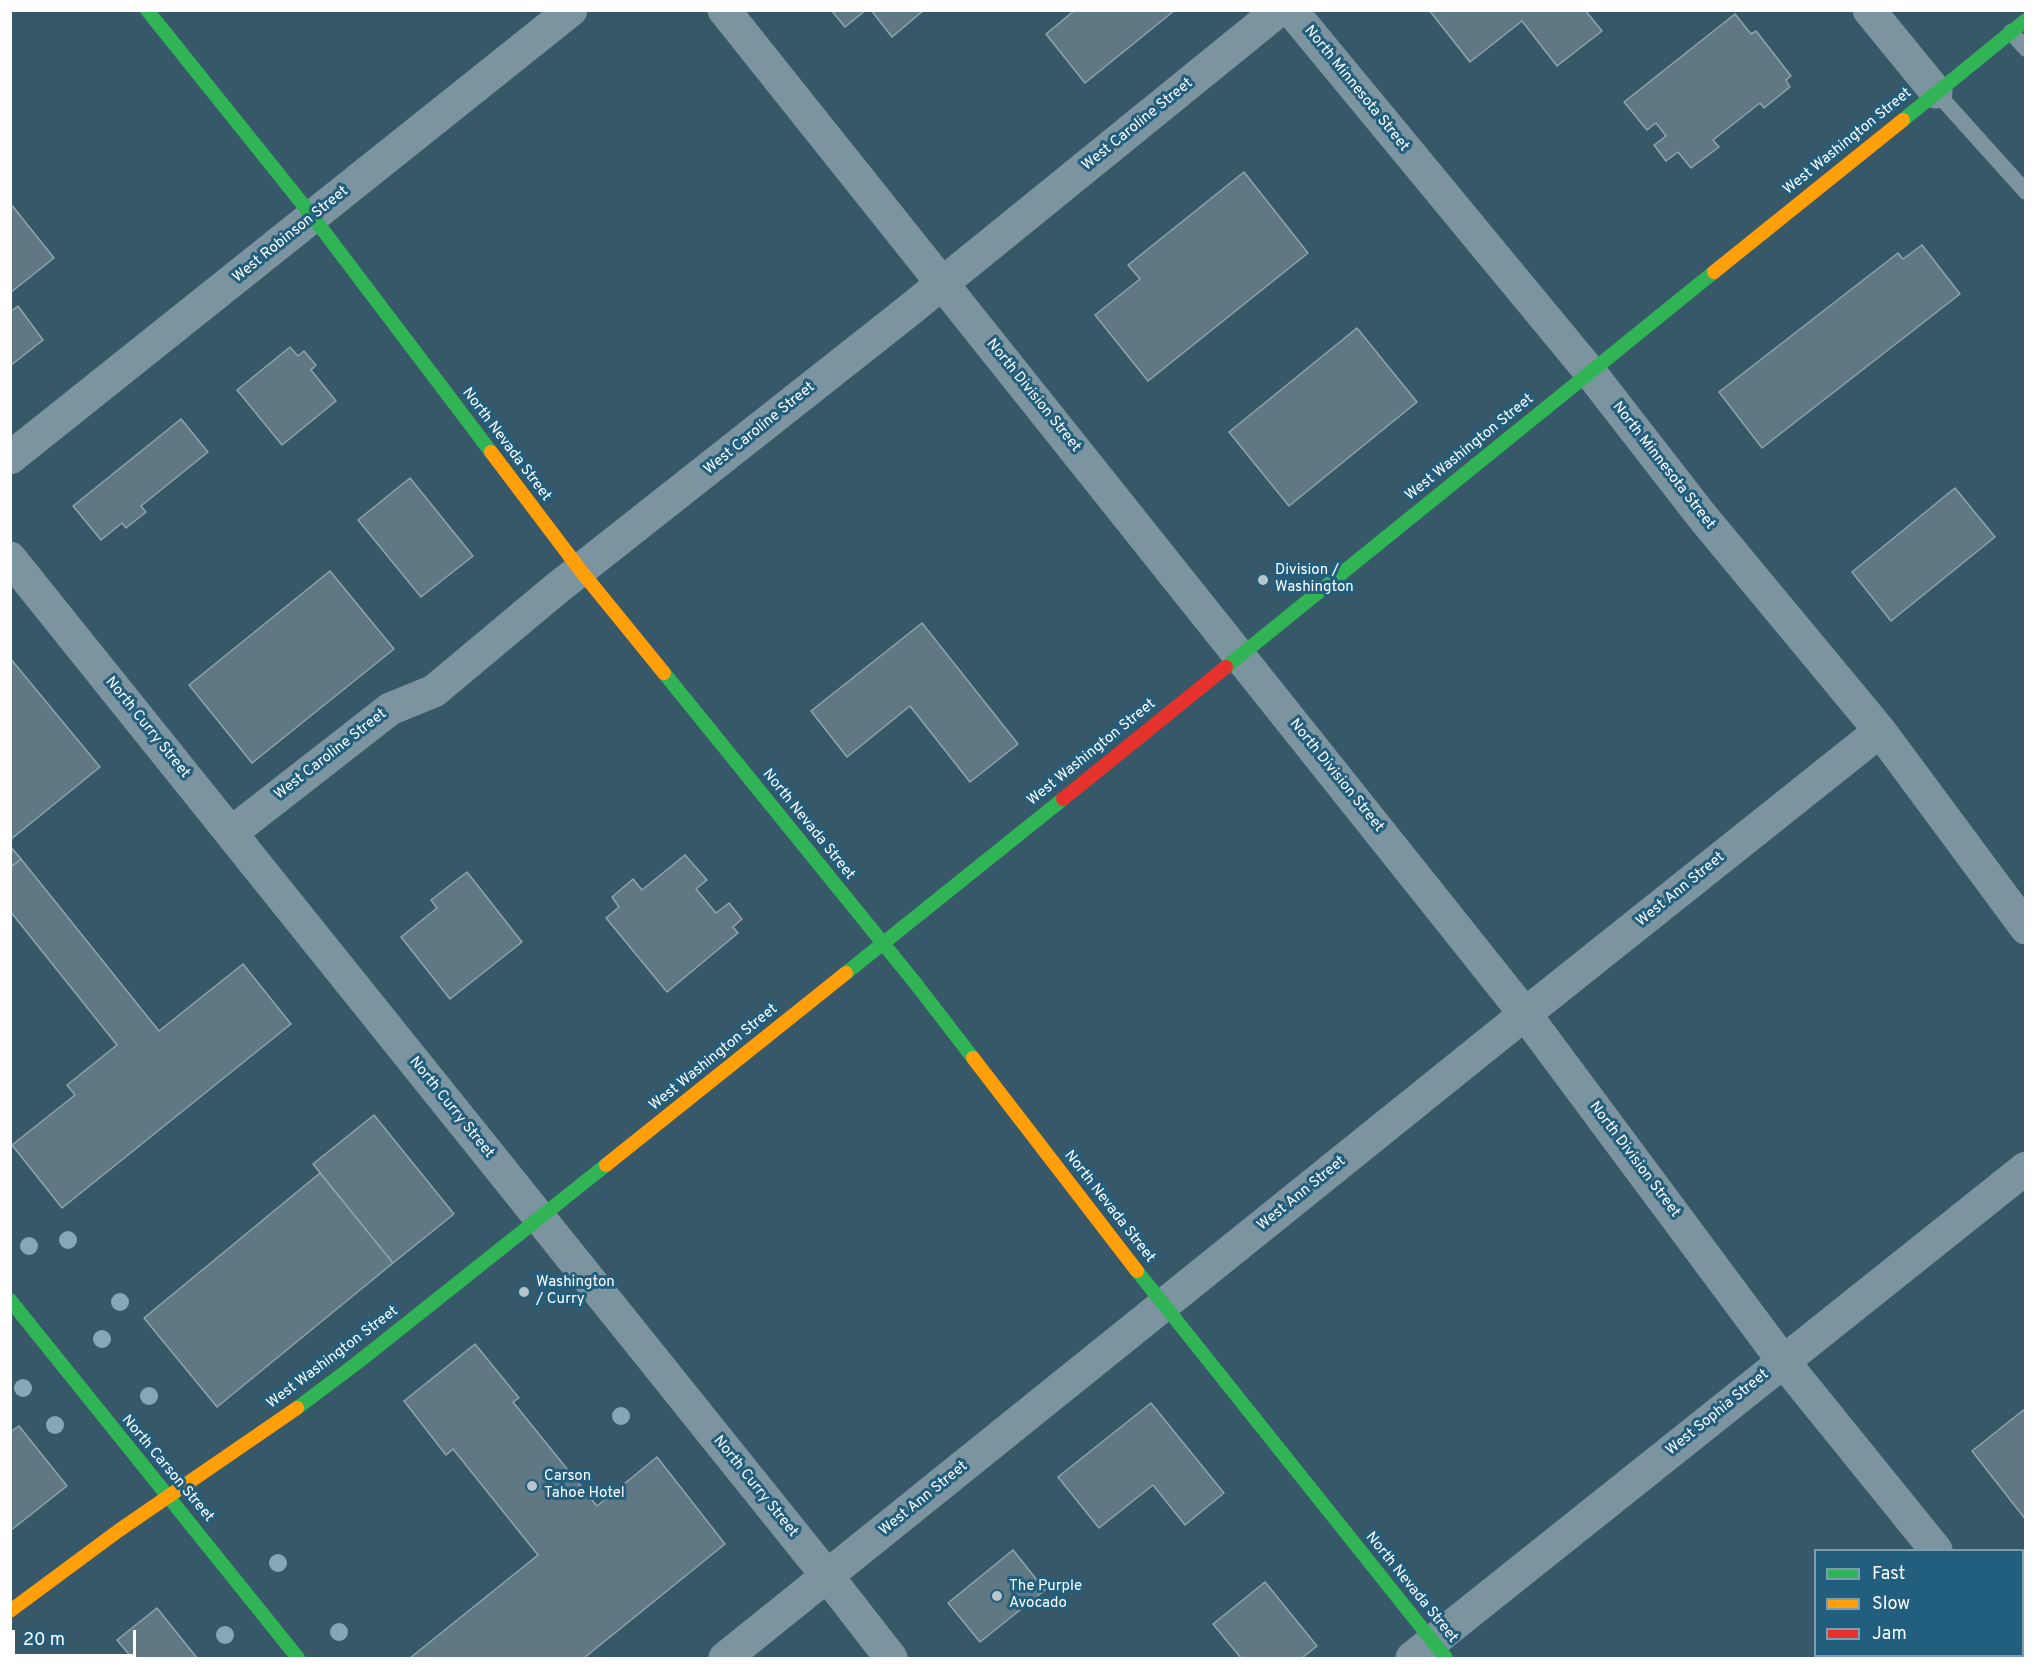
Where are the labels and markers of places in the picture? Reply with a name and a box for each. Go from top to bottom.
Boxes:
place label: Division / Washington [1275,562,1354,597]
marker: Division / Washington [1256,573,1270,587]
place label: Washington / Curry [536,1274,615,1309]
marker: Washington / Curry [517,1285,531,1299]
place label: Carson Tahoe Hotel [544,1468,625,1503]
marker: Carson Tahoe Hotel [525,1479,539,1493]
place label: The Purple Avocado [1009,1578,1082,1613]
marker: The Purple Avocado [990,1589,1004,1603]

